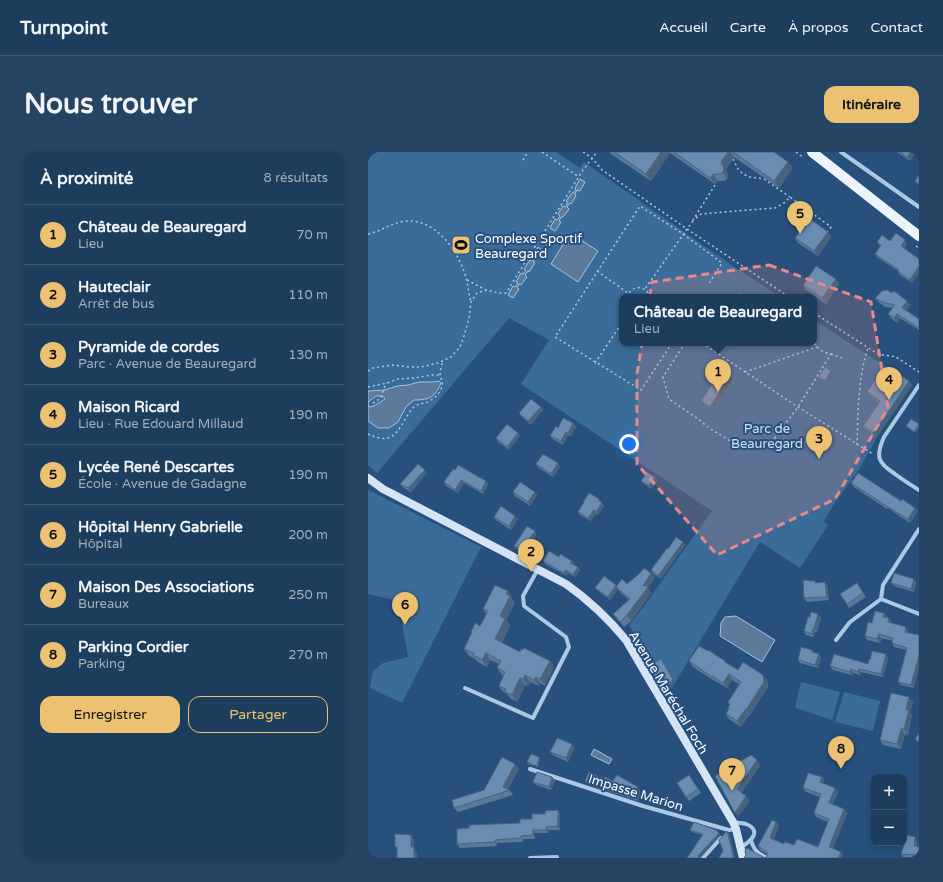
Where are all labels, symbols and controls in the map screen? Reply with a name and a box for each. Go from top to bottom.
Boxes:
text: Turnpoint [20,17,108,39]
text: Accueil [659,19,708,36]
text: Carte [730,19,766,36]
text: À propos [788,19,849,36]
text: Contact [871,19,923,36]
button: Itinéraire [824,86,919,123]
text: Nous trouver [24,87,197,121]
text: À proximité [40,168,133,189]
text: 8 résultats [264,170,328,186]
pin: 5 [787,201,813,234]
text: Château de Beauregard [78,218,246,236]
text: 1 [49,227,57,243]
text: 70 m [296,227,328,243]
place label: Complexe Sportif Beauregard [475,231,582,262]
sports icon: Complexe Sportif Beauregard [450,234,472,256]
text: Lieu [78,236,104,252]
text: Hauteclair [78,278,151,296]
text: 2 [49,287,57,303]
text: 110 m [288,287,328,303]
popup [619,294,817,346]
text: Arrêt de bus [78,296,154,312]
text: Château de Beauregard [634,303,802,321]
text: Lieu [634,321,660,337]
text: Pyramide de cordes [78,338,219,356]
text: 3 [49,347,57,363]
text: 130 m [288,347,328,363]
text: Parc · Avenue de Beauregard [78,356,257,372]
pin: 1 [705,359,731,392]
pin: 4 [876,367,902,400]
text: Maison Ricard [78,398,180,416]
text: 4 [49,407,57,423]
text: 190 m [288,407,328,423]
text: Lieu · Rue Edouard Millaud [78,416,243,432]
park label: Parc de Beauregard [731,421,803,452]
pin: 3 [806,426,832,459]
your location [619,434,639,454]
text: Lycée René Descartes [78,458,234,476]
text: 5 [49,467,57,483]
text: 190 m [288,467,328,483]
text: École · Avenue de Gadagne [78,476,247,492]
text: Hôpital Henry Gabrielle [78,518,243,536]
text: 6 [49,527,57,543]
text: 200 m [288,527,328,543]
text: Hôpital [78,536,123,552]
pin: 2 [518,539,544,572]
text: Maison Des Associations [78,578,254,596]
text: 7 [49,587,57,603]
text: 250 m [288,587,328,603]
pin: 6 [392,592,418,625]
text: Bureaux [78,596,129,612]
street label: Avenue Maréchal Foch [625,628,711,757]
text: Parking Cordier [78,638,189,656]
text: 8 [49,647,57,663]
text: 270 m [288,647,328,663]
text: Parking [78,656,125,672]
button: Enregistrer [40,696,180,733]
button: Partager [188,696,328,733]
pin: 8 [828,736,854,769]
pin: 7 [719,758,745,791]
street label: Impasse Marion [586,771,685,815]
map controls [871,774,907,846]
button: + [871,774,907,810]
button: − [871,810,907,846]

